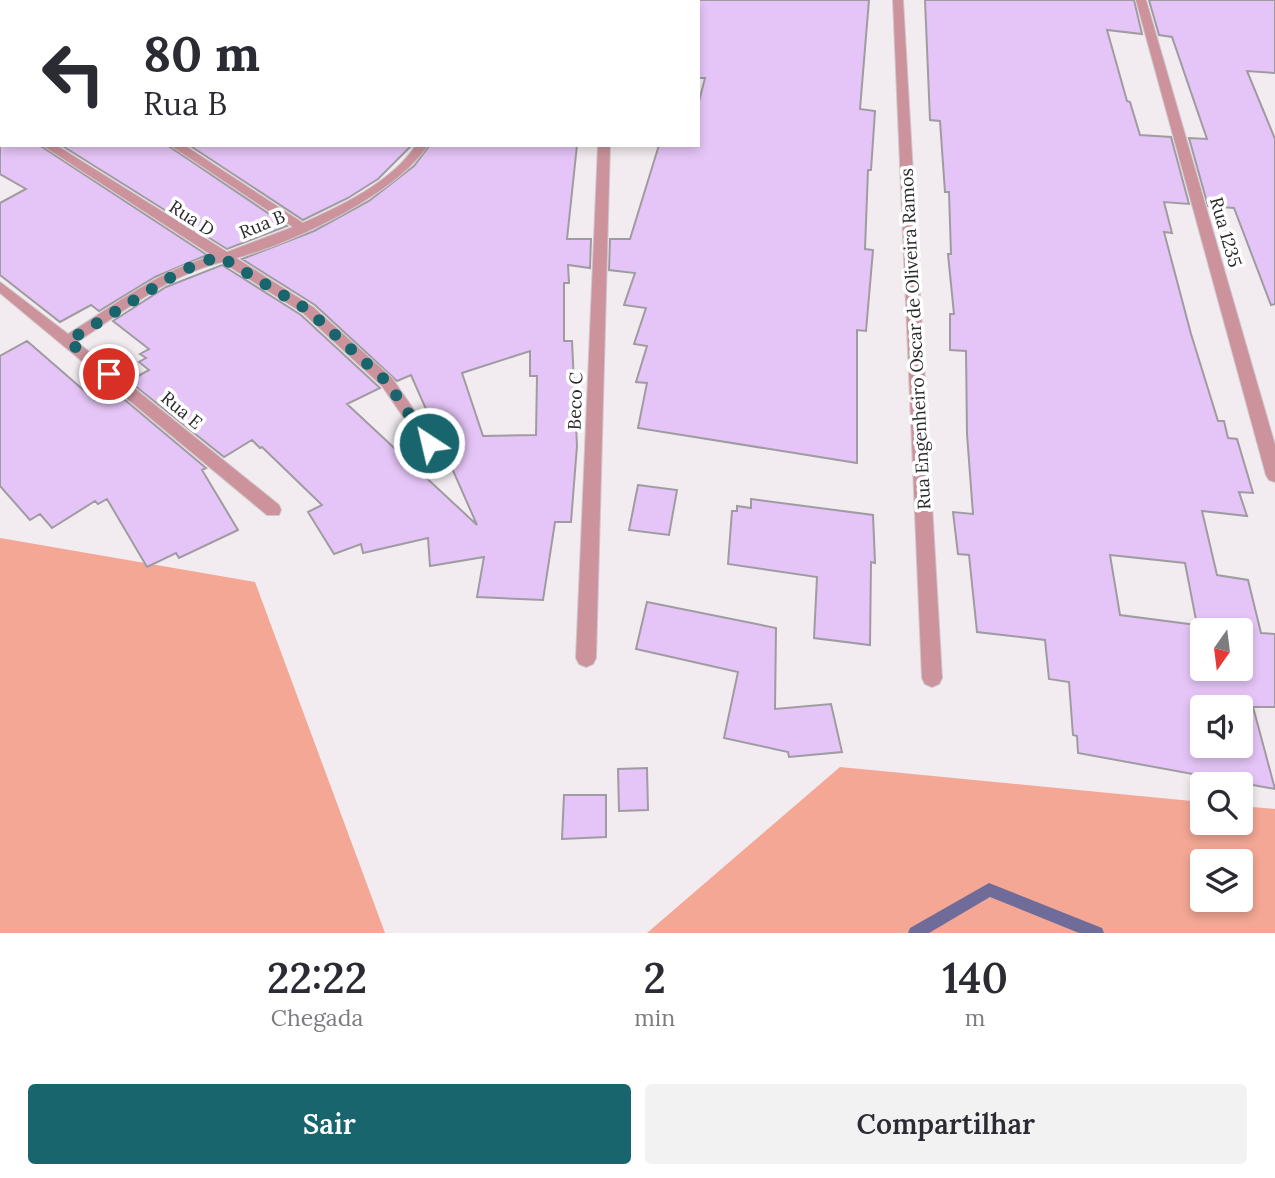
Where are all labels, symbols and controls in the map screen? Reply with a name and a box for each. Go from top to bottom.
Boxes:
text: 80 m [143,22,260,84]
icon: left [28,28,119,119]
text: Rua B [143,83,227,124]
street label: Rua Engenheiro Oscar de Oliveira Ramos [895,168,935,510]
street label: Rua 1235 [1205,194,1247,270]
street label: Rua D [165,195,219,241]
street label: Rua B [236,204,288,244]
pin [79,344,139,404]
icon: arrive [90,355,128,393]
street label: Beco C [562,371,588,430]
street label: Rua E [156,386,208,434]
position arrow [392,406,466,480]
north arrow [1190,618,1253,681]
map controls [1190,618,1253,912]
button: sound [1190,695,1253,758]
button: search [1190,772,1253,835]
button: layers [1190,849,1253,912]
text: 22:22 [267,951,367,1005]
text: 2 [643,951,666,1005]
text: 140 [942,951,1008,1005]
text: Chegada [271,1003,363,1032]
text: min [634,1003,675,1032]
text: m [965,1003,985,1032]
button: Sair [28,1084,631,1164]
button: Compartilhar [645,1084,1247,1164]

